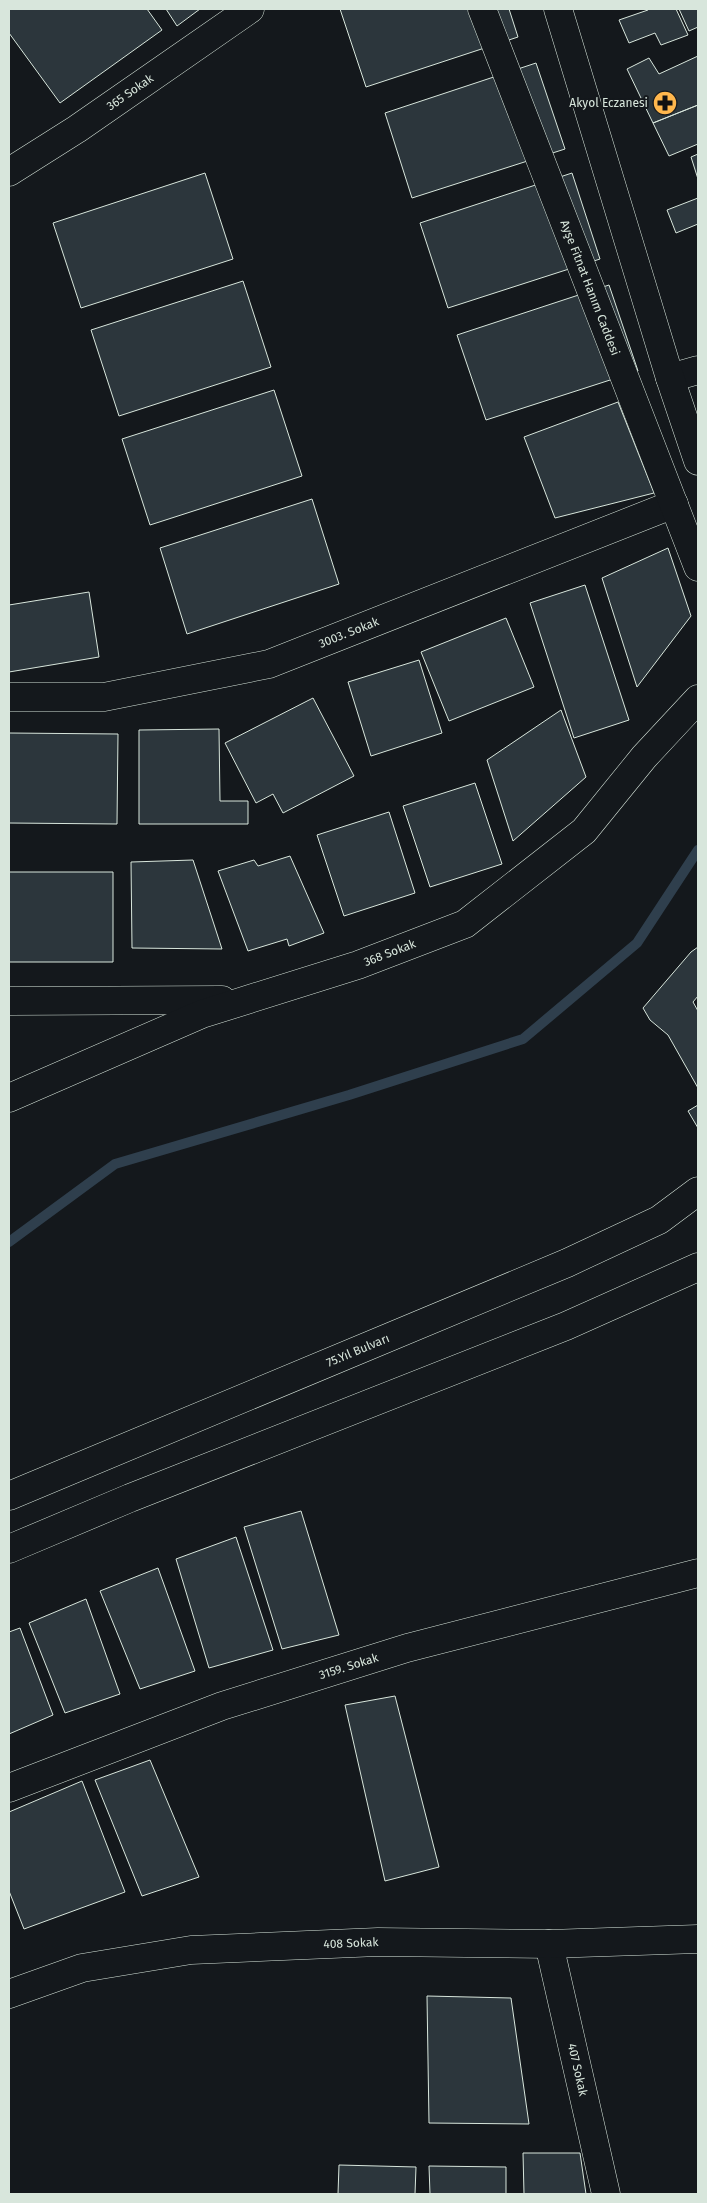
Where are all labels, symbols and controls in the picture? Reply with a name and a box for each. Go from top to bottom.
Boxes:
street label: 365 Sokak [104,71,157,113]
pharmacy icon: Akyol Eczanesi [652,90,678,116]
place label: Akyol Eczanesi [569,96,648,110]
street label: Ayşe Fitnat Hanım Caddesi [557,218,622,358]
street label: 3003. Sokak [317,614,382,651]
street label: 368 Sokak [362,936,418,969]
street label: 75.Yıl Bulvarı [324,1331,391,1370]
street label: 3159. Sokak [317,1650,381,1682]
street label: 408 Sokak [323,1935,380,1951]
street label: 407 Sokak [565,2042,591,2098]

